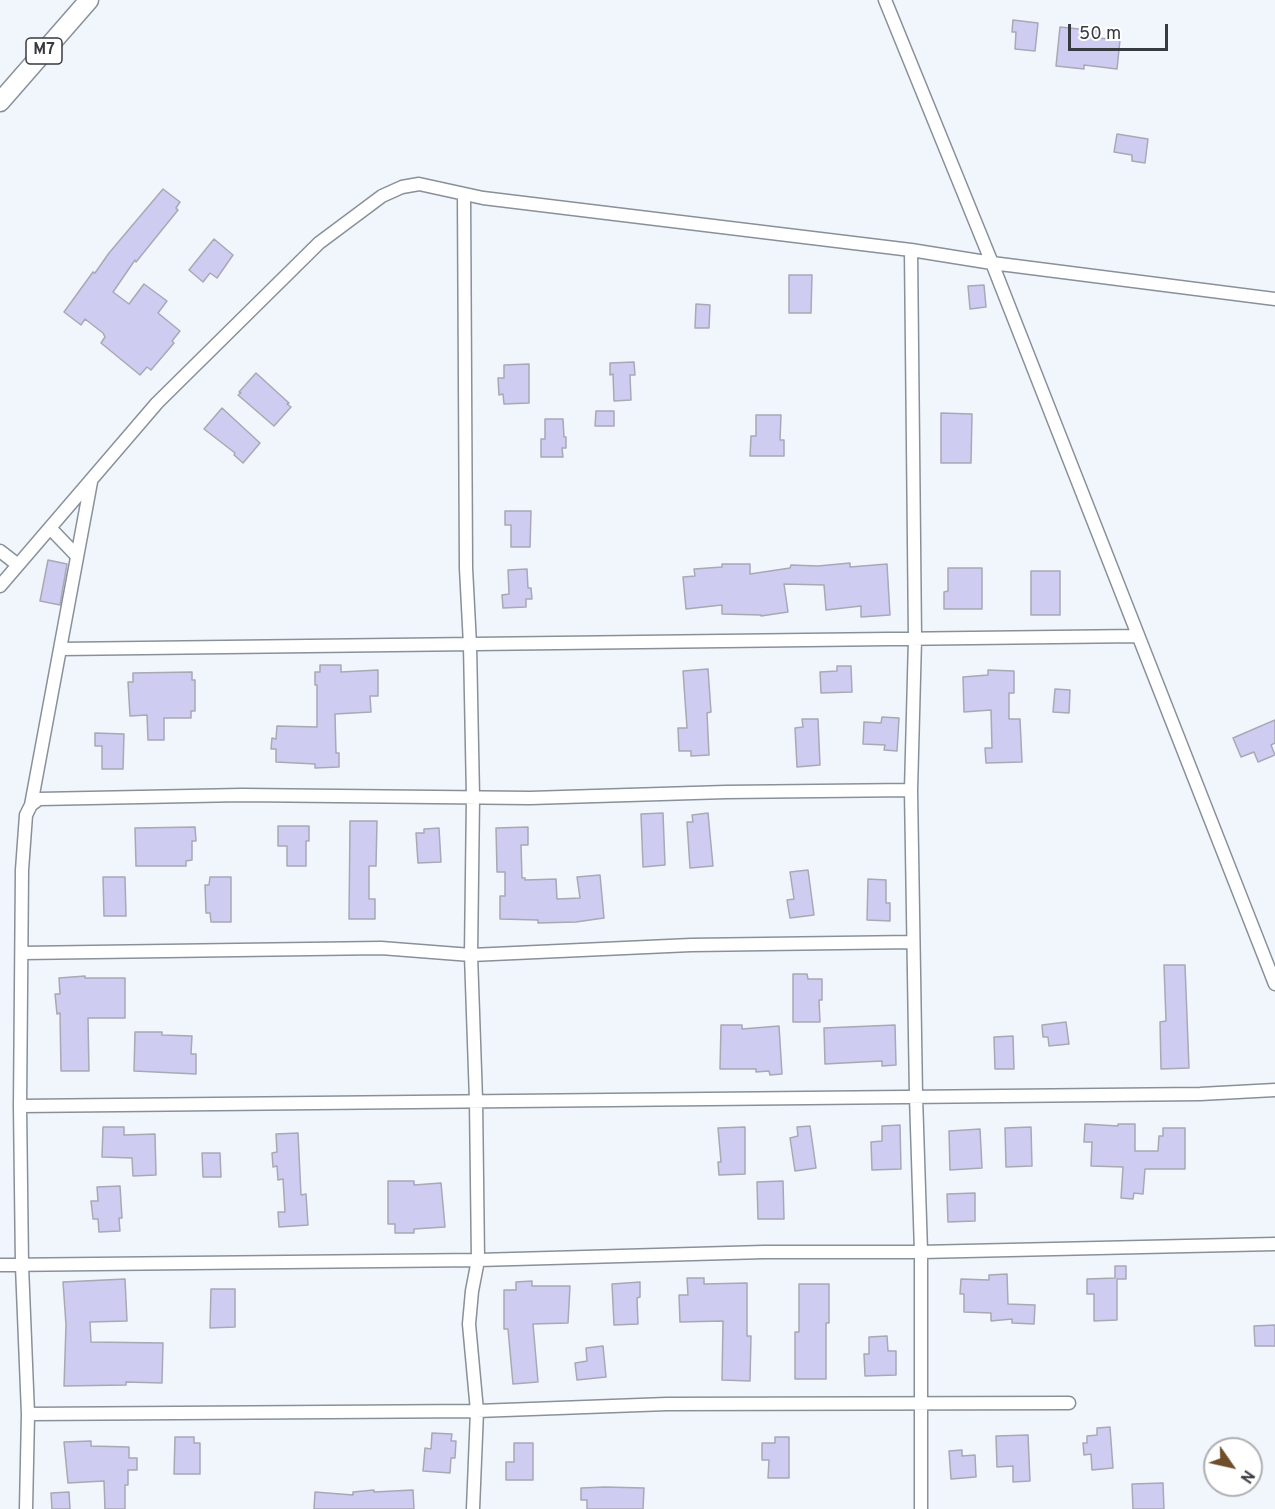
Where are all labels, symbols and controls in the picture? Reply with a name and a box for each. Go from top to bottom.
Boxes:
scale bar [1071,12,1172,50]
text: 50 m [1079,23,1121,46]
road number: M7 [26,38,62,64]
north arrow [1203,1437,1263,1497]
text: N [1235,1466,1258,1486]

